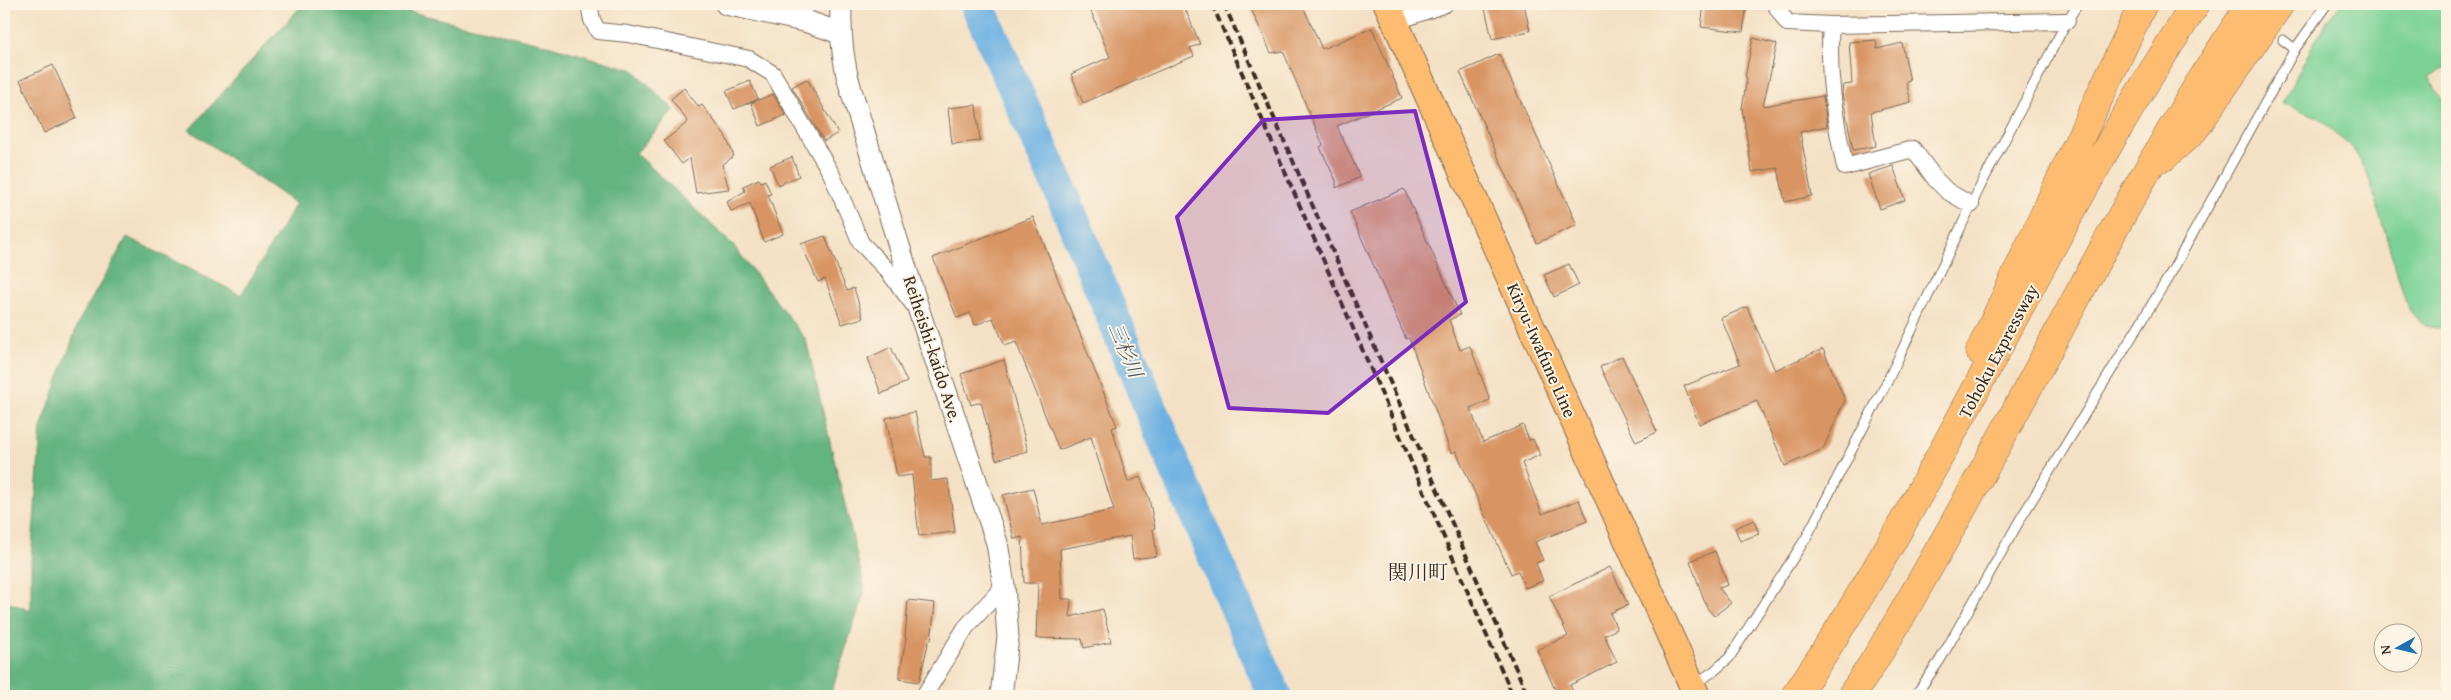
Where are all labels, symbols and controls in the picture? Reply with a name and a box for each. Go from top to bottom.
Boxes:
street label: Reiheishi-kaido Ave. [897,272,969,426]
street label: Kiryu-Iwafune Line [1500,278,1584,422]
street label: Tohoku Expressway [1951,279,2045,423]
water label: 三杉川 [1102,318,1151,384]
district label: 関川町 [1388,557,1448,586]
north arrow [2374,622,2424,672]
text: N [2374,643,2396,656]

